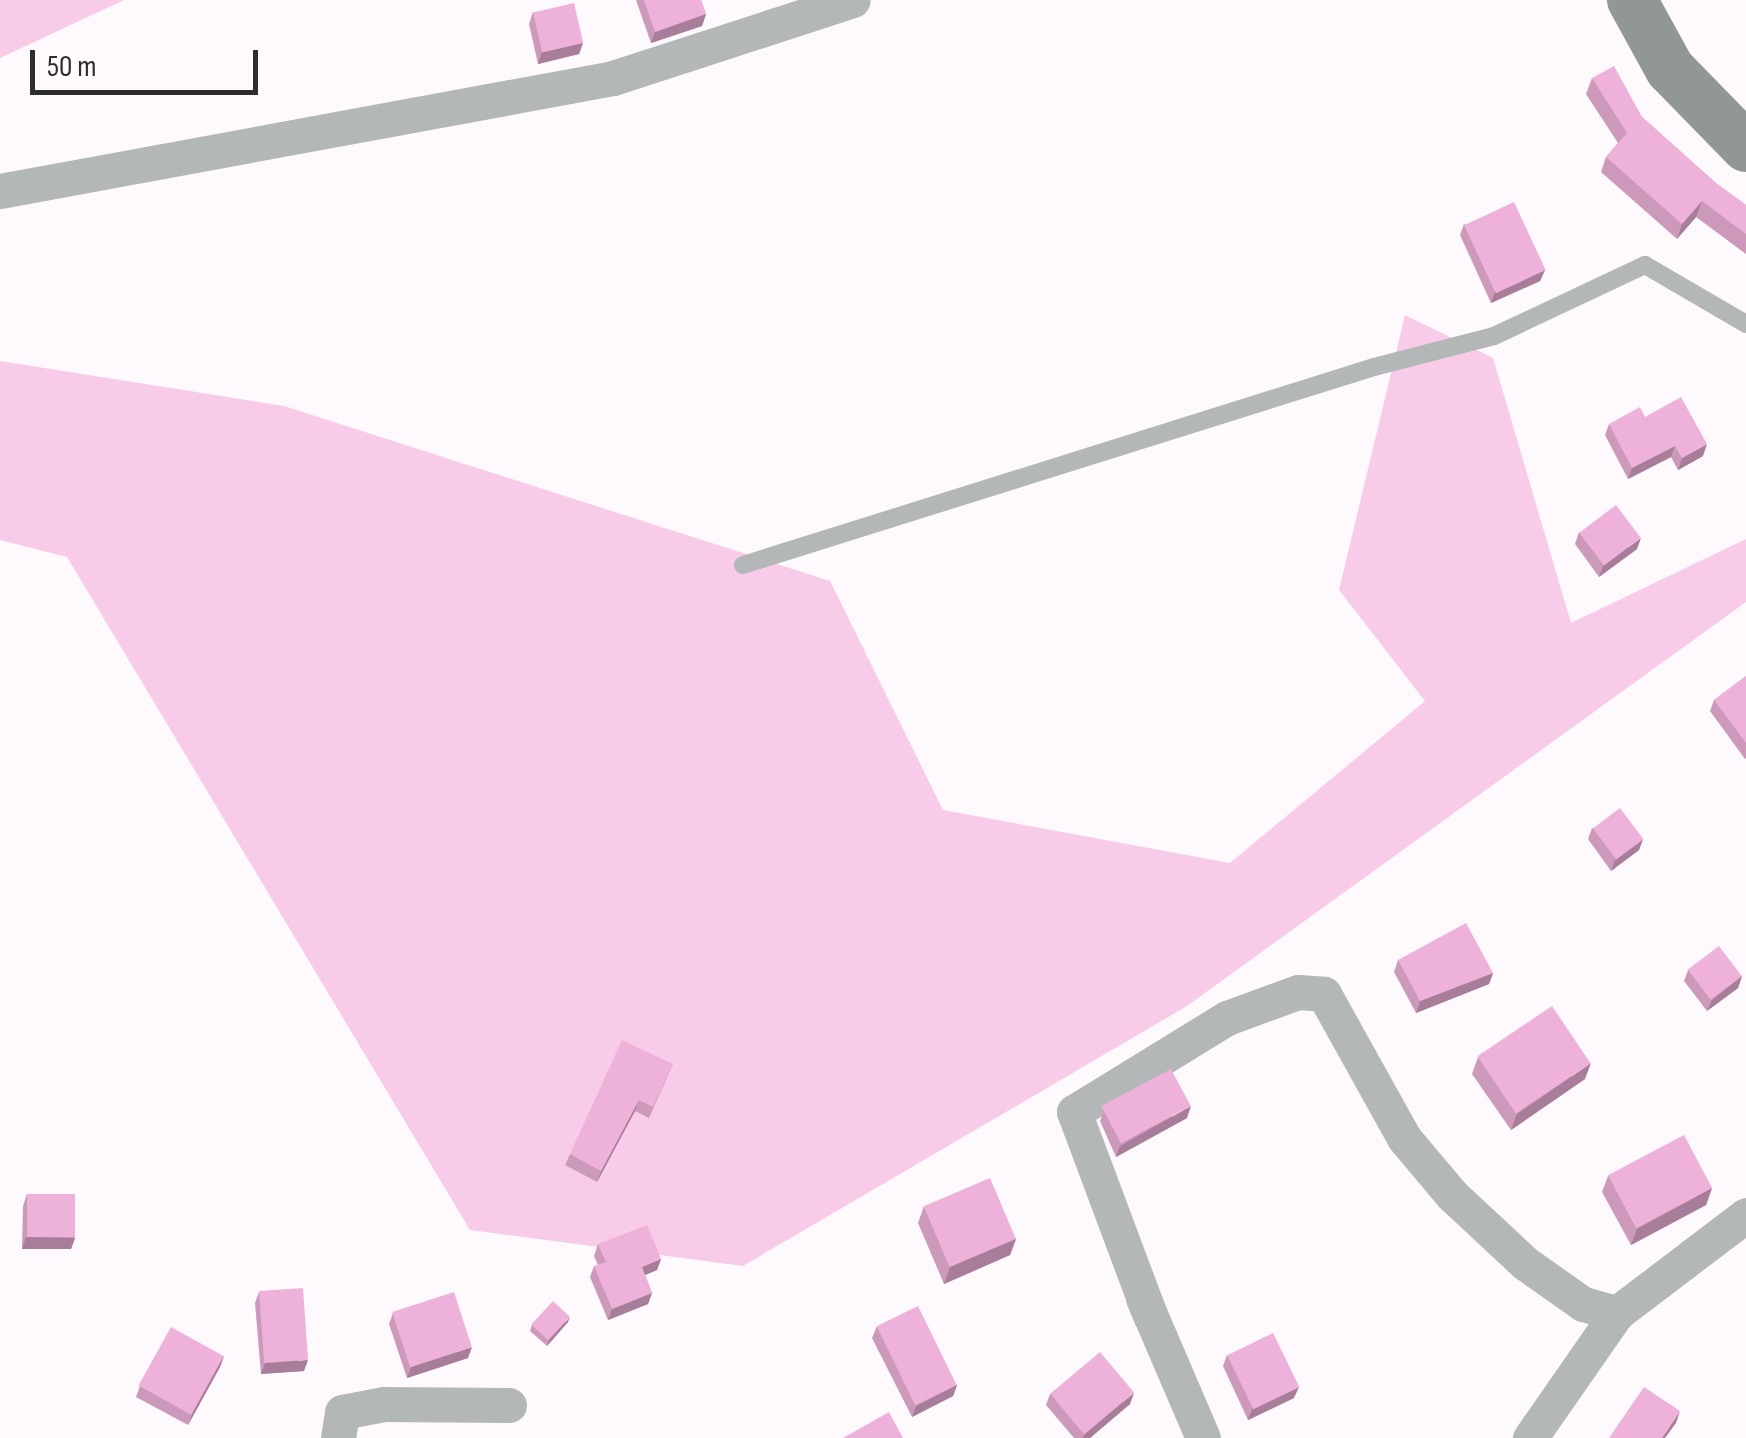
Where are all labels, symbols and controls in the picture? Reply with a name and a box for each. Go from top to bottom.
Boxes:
scale bar [35,30,262,92]
text: 50 m [47,49,96,85]

